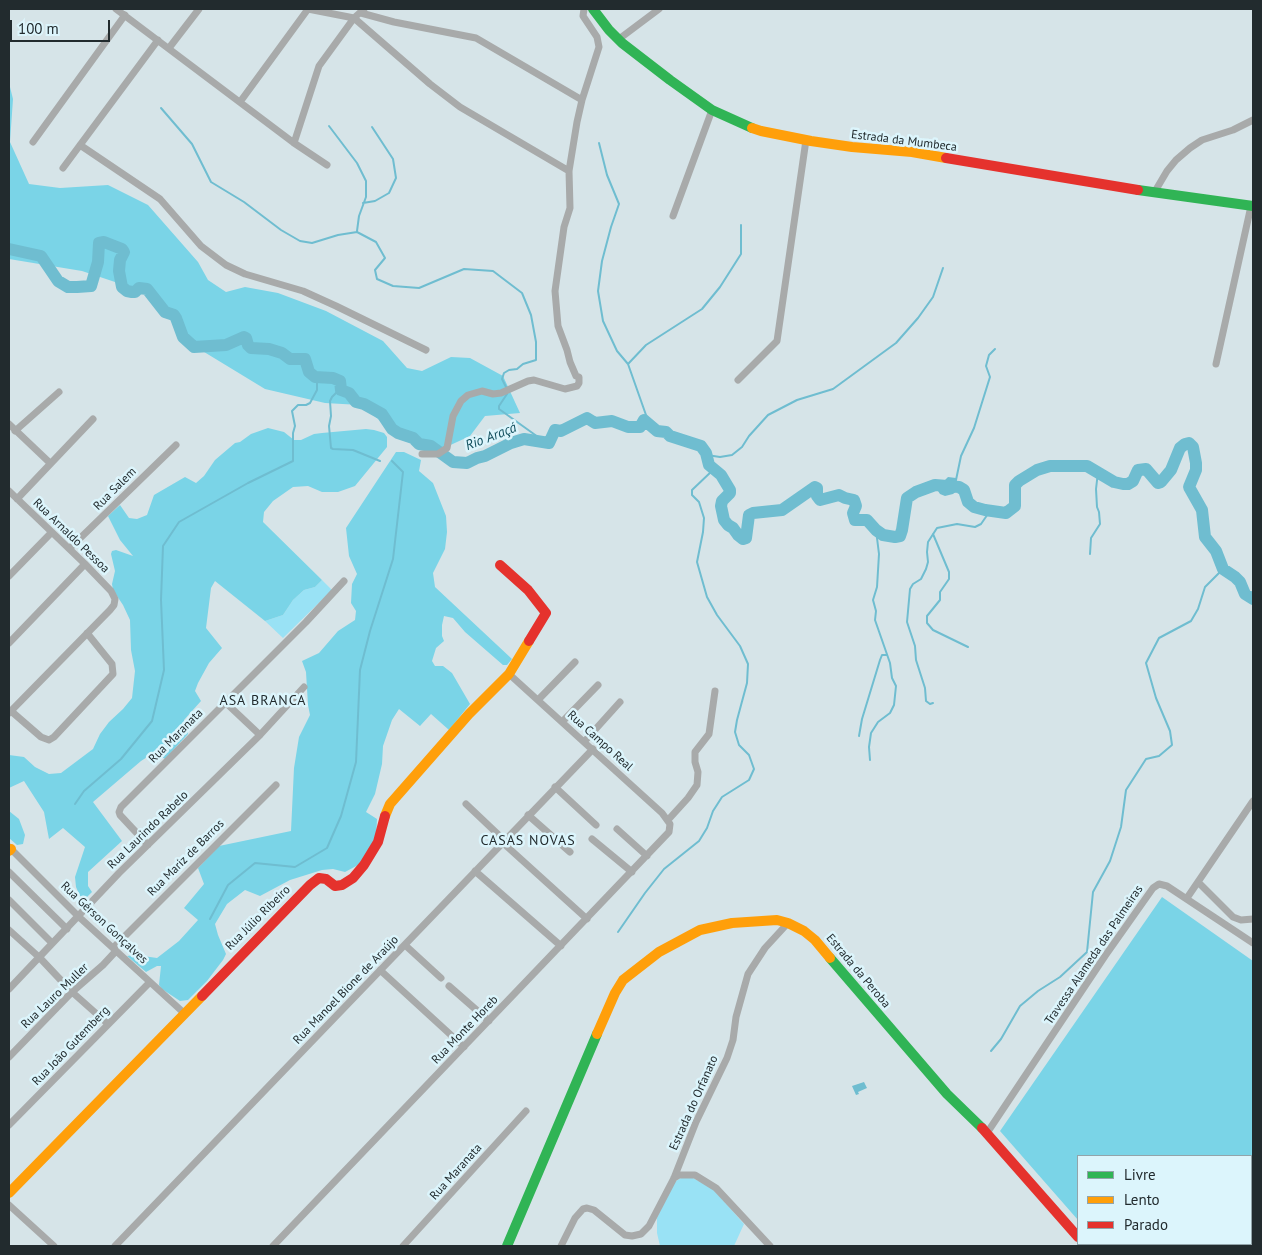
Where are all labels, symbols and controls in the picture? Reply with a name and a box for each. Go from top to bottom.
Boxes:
scale bar [12,10,112,42]
text: 100 m [18,19,59,38]
street label: Estrada da Mumbeca [850,127,958,155]
water label: Rio Araçá [463,420,519,454]
street label: Rua Salem [91,465,139,513]
street label: Rua Arnaldo Pessoa [30,496,112,576]
district label: ASA BRANCA [218,693,308,709]
street label: Rua Maranata [146,706,206,766]
street label: Rua Campo Real [564,708,636,774]
street label: Rua Laurindo Rabelo [105,788,191,872]
street label: Rua Mariz de Barros [145,817,227,899]
district label: CASAS NOVAS [479,833,577,849]
street label: Rua Gérson Gonçalves [58,879,150,967]
street label: Rua Júlio Ribeiro [223,883,293,953]
street label: Travessa Alameda das Palmeiras [1042,883,1146,1027]
street label: Estrada da Peroba [823,931,893,1011]
street label: Rua Manoel Bione de Araújo [290,933,402,1047]
street label: Rua Lauro Muller [18,960,92,1032]
street label: Rua Monte Horeb [429,993,501,1067]
street label: Rua João Gutemberg [29,1003,113,1089]
street label: Estrada do Orfanato [667,1053,721,1153]
street label: Rua Maranata [427,1141,485,1203]
legend [1077,1155,1252,1245]
text: Livre [1124,1165,1156,1184]
text: Lento [1124,1190,1160,1209]
text: Parado [1124,1215,1168,1234]

